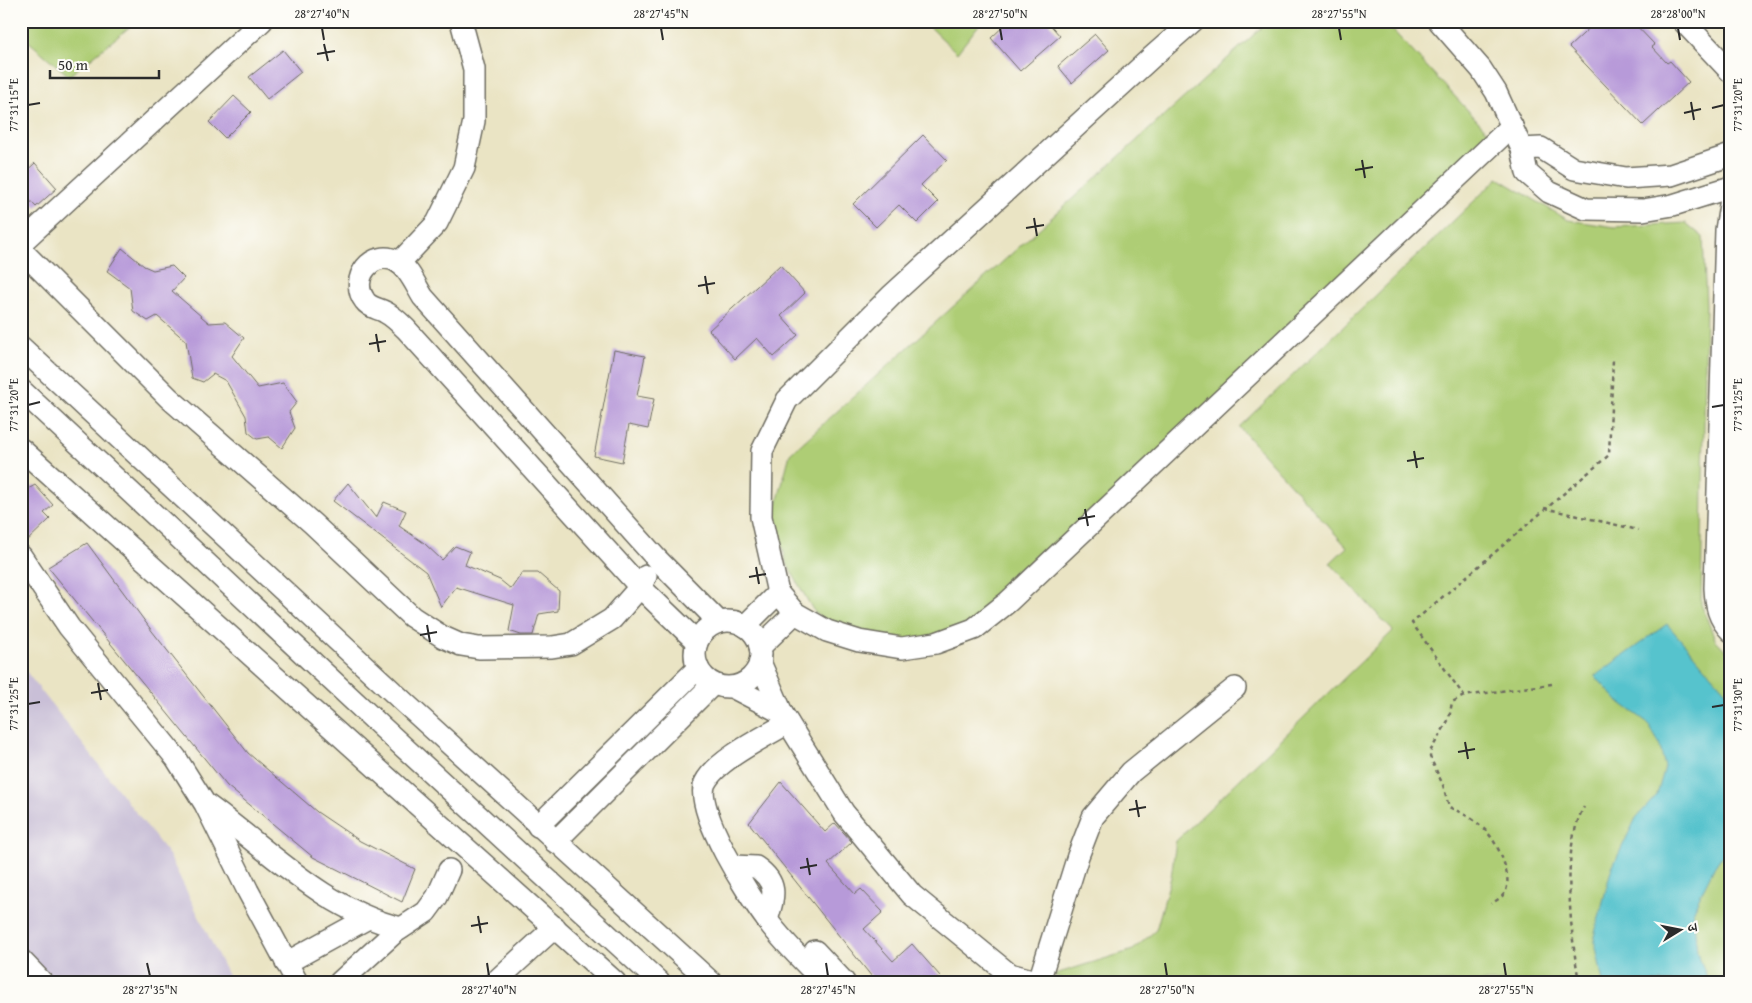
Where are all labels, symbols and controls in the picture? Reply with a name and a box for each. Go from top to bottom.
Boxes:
text: 28°27'40"N [294,5,350,22]
text: 28°27'45"N [633,5,689,22]
text: 28°27'50"N [972,5,1028,22]
text: 28°27'55"N [1311,5,1367,22]
text: 28°28'00"N [1650,5,1706,22]
scale bar [50,48,159,80]
text: 50 m [58,54,89,75]
text: 77°31'15"E [5,78,22,132]
text: 77°31'20"E [1729,78,1746,132]
text: 77°31'20"E [5,378,22,432]
text: 77°31'25"E [1729,378,1746,432]
text: 77°31'25"E [5,677,22,731]
text: 77°31'30"E [1729,678,1746,732]
north arrow [1654,906,1704,956]
text: उ [1682,922,1703,934]
text: 28°27'35"N [122,981,178,998]
text: 28°27'40"N [461,981,517,998]
text: 28°27'45"N [800,981,856,998]
text: 28°27'50"N [1139,981,1195,998]
text: 28°27'55"N [1478,981,1534,998]

